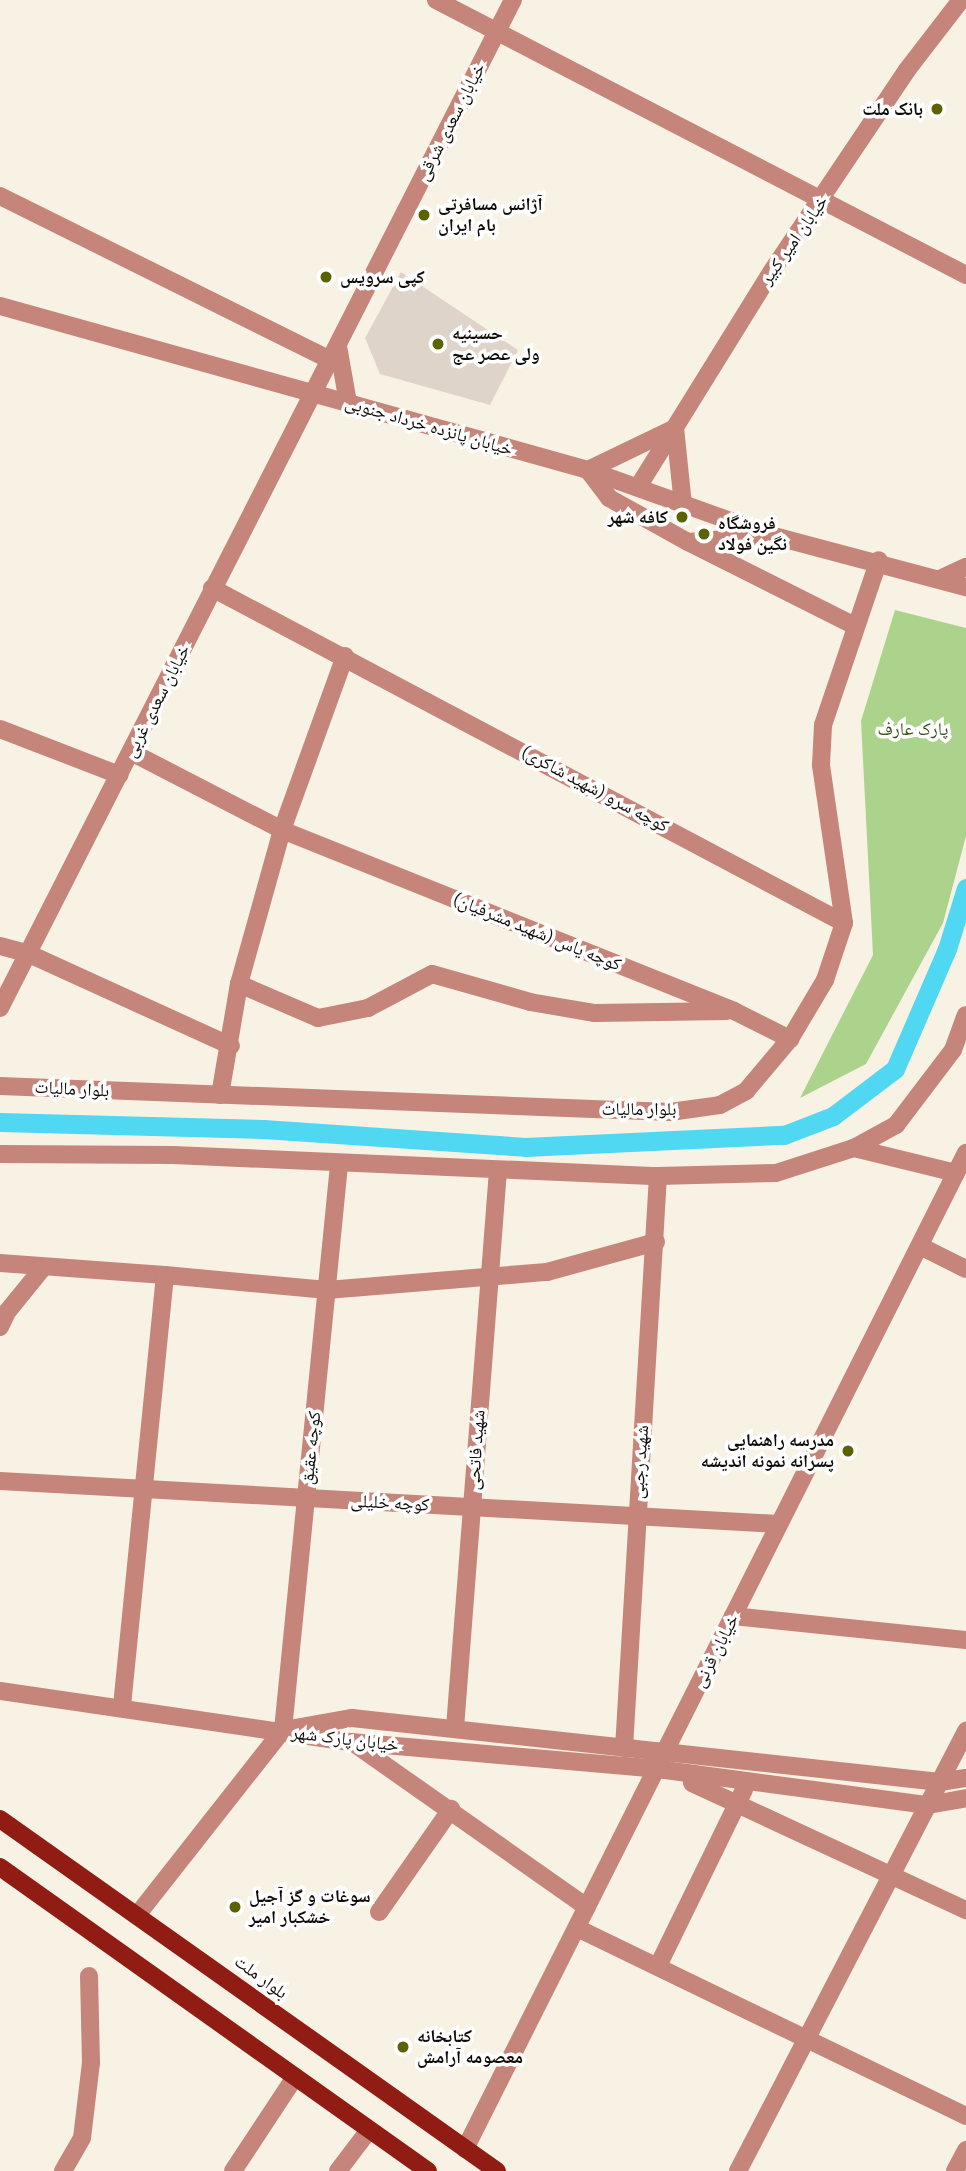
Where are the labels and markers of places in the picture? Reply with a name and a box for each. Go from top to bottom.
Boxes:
place label: بانک ملت [862,98,923,120]
marker: بانک ملت [929,101,945,117]
place label: آژانس مسافرتی بام ایران [438,194,543,236]
marker: آژانس مسافرتی بام ایران [416,207,432,223]
place label: کپی سرویس [340,266,425,288]
marker: کپی سرویس [318,269,334,285]
place label: حسینیه ولی عصر عج [452,323,540,366]
marker: حسینیه ولی عصر عج [430,336,446,352]
place label: کافه شهر [608,506,668,528]
marker: کافه شهر [674,509,690,525]
place label: فروشگاه نگین فولاد [718,513,787,556]
marker: فروشگاه نگین فولاد [696,526,712,542]
place label: مدرسه راهنمایی پسرانه نمونه اندیشه [701,1430,834,1472]
marker: مدرسه راهنمایی پسرانه نمونه اندیشه [840,1443,856,1459]
place label: سوغات و گز آجیل خشکبار امیر [249,1886,371,1928]
marker: سوغات و گز آجیل خشکبار امیر [227,1899,243,1915]
place label: کتابخانه معصومه آرامش [417,2026,523,2068]
marker: کتابخانه معصومه آرامش [395,2039,411,2055]

